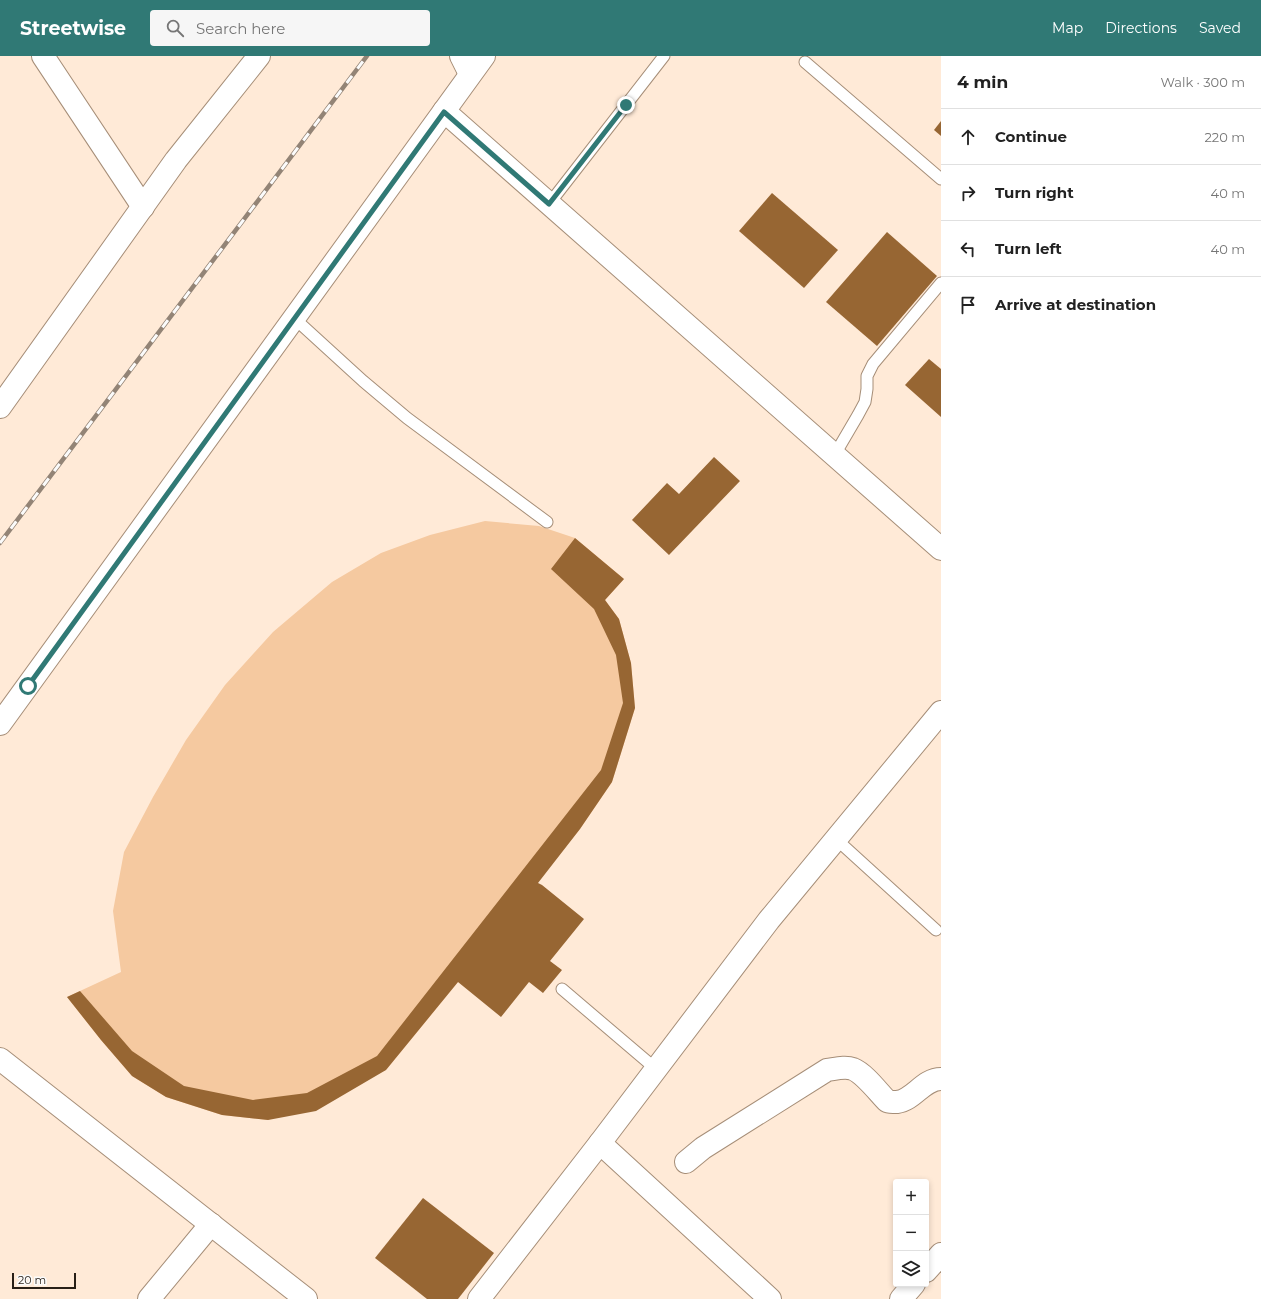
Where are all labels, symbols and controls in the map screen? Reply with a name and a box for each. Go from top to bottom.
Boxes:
search box [150,10,430,46]
text: Streetwise [20,17,126,40]
icon: search [164,17,186,39]
text: Search here [196,19,285,38]
text: Map [1052,19,1083,37]
text: Directions [1105,19,1177,37]
text: Saved [1199,19,1241,37]
text: 4 min [957,72,1008,92]
text: Walk · 300 m [1160,74,1245,90]
route end [617,96,635,114]
icon: ahead [957,126,979,148]
text: Continue [995,127,1067,146]
text: 220 m [1204,129,1245,145]
icon: right [957,182,979,204]
text: Turn right [995,183,1074,202]
text: 40 m [1211,185,1245,201]
icon: left [957,238,979,260]
text: Turn left [995,239,1062,258]
text: 40 m [1211,241,1245,257]
icon: arrive [957,294,979,316]
text: Arrive at destination [995,295,1156,314]
route start [19,677,37,695]
map controls [893,1179,929,1287]
button: + [893,1179,929,1215]
button: − [893,1215,929,1251]
button: layers [893,1251,929,1287]
scale bar [12,1271,76,1290]
text: 20 m [18,1273,46,1287]

